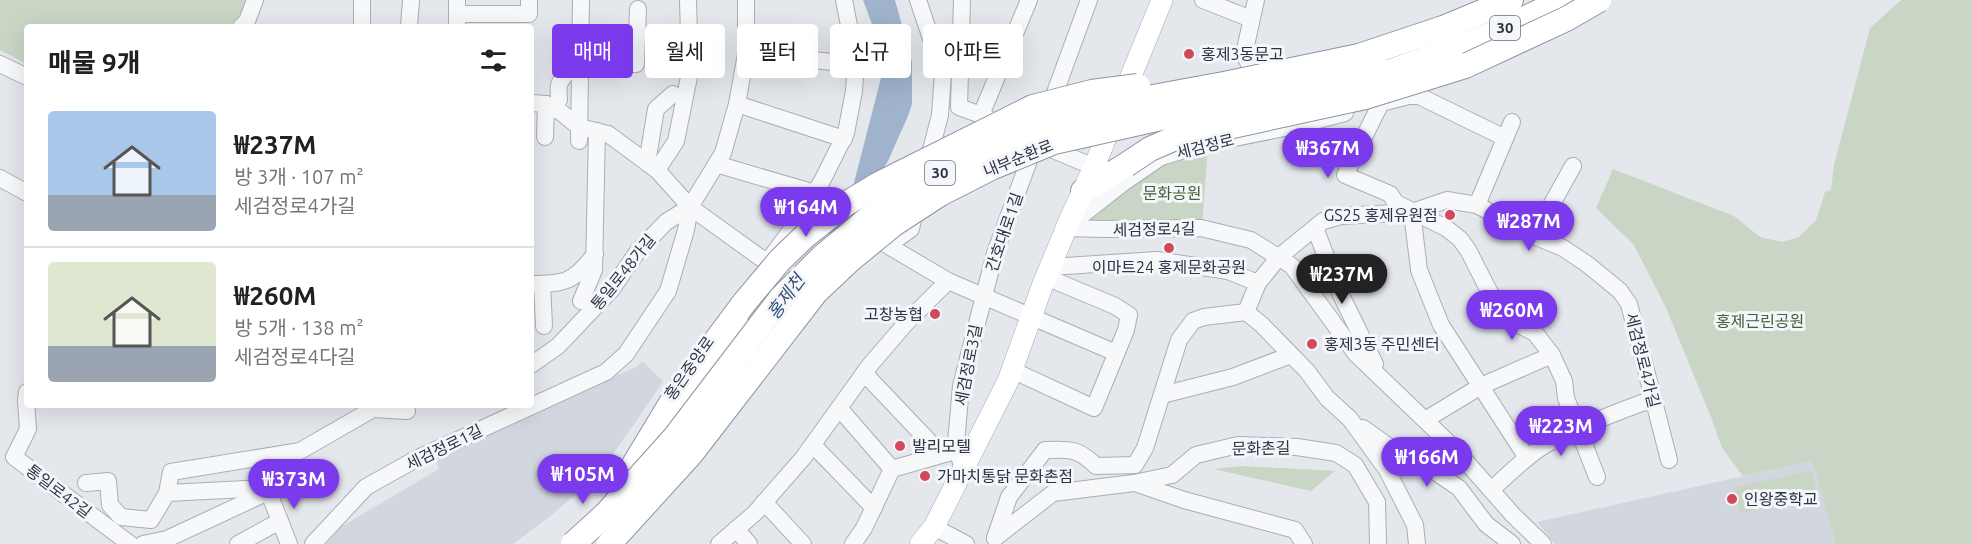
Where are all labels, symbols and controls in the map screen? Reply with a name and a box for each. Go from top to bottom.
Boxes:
road number: 30 [1490,16,1520,40]
chip: 매매 [552,24,633,78]
chip: 월세 [645,24,725,78]
chip: 필터 [737,24,818,78]
chip: 신규 [830,24,911,78]
chip: 아파트 [923,24,1023,78]
icon: filters [477,44,510,77]
place label: 홍제3동문고 [1201,45,1284,63]
marker: 홍제3동문고 [1182,47,1196,61]
text: 매물 9개 [48,48,141,77]
pin: ₩367M [1286,128,1370,179]
text: ₩237M [234,130,316,159]
street label: 세검정로 [1174,130,1236,162]
icon: home [96,135,168,207]
street label: 내부순환로 [981,136,1056,180]
text: ₩367M [1296,136,1360,159]
road number: 30 [925,161,955,185]
text: 방 3개 · 107 m² [234,165,364,188]
park label: 문화공원 [1143,184,1201,202]
pin: ₩164M [764,187,848,238]
street label: 간호대로1길 [982,190,1026,274]
text: 세검정로4가길 [234,194,356,217]
text: ₩164M [774,195,838,218]
pin: ₩287M [1487,201,1571,252]
place label: GS25 홍제유원점 [1324,206,1438,224]
marker: GS25 홍제유원점 [1443,208,1457,222]
text: ₩287M [1497,209,1561,232]
street label: 세검정로4길 [1113,219,1195,239]
street label: 통일로48가길 [587,231,659,313]
marker: 이마트24 홍제문화공원 [1162,241,1176,255]
pin: ₩237M [1300,254,1384,305]
place label: 이마트24 홍제문화공원 [1092,258,1246,276]
text: ₩237M [1310,262,1374,285]
water label: 홍제천 [762,268,809,322]
text: ₩260M [234,281,316,310]
icon: home [96,286,168,358]
pin: ₩260M [1470,290,1554,341]
text: ₩260M [1480,298,1544,321]
place label: 고창농협 [864,305,923,323]
marker: 고창농협 [928,307,942,321]
street label: 세검정로4가길 [1622,311,1664,409]
park label: 홍제근린공원 [1716,312,1804,330]
text: 방 5개 · 138 m² [234,316,364,339]
street label: 세검정로3길 [951,323,985,407]
street label: 홍은중앙로 [661,332,718,403]
place label: 홍제3동 주민센터 [1324,335,1440,353]
marker: 홍제3동 주민센터 [1305,337,1319,351]
text: 세검정로4다길 [234,345,356,368]
pin: ₩223M [1519,406,1603,457]
text: ₩223M [1529,414,1593,437]
street label: 세검정로1길 [403,421,485,473]
place label: 발리모텔 [912,437,971,455]
pin: ₩166M [1385,437,1469,488]
street label: 문화촌길 [1231,438,1291,458]
marker: 발리모텔 [893,439,907,453]
text: ₩166M [1395,445,1459,468]
pin: ₩105M [541,454,625,505]
pin: ₩373M [252,459,336,510]
street label: 통일로42길 [23,461,95,521]
text: ₩105M [551,462,615,485]
text: ₩373M [262,467,326,490]
place label: 가마치통닭 문화촌점 [937,467,1073,485]
marker: 가마치통닭 문화촌점 [918,469,932,483]
place label: 인왕중학교 [1744,490,1818,508]
marker: 인왕중학교 [1725,492,1739,506]

